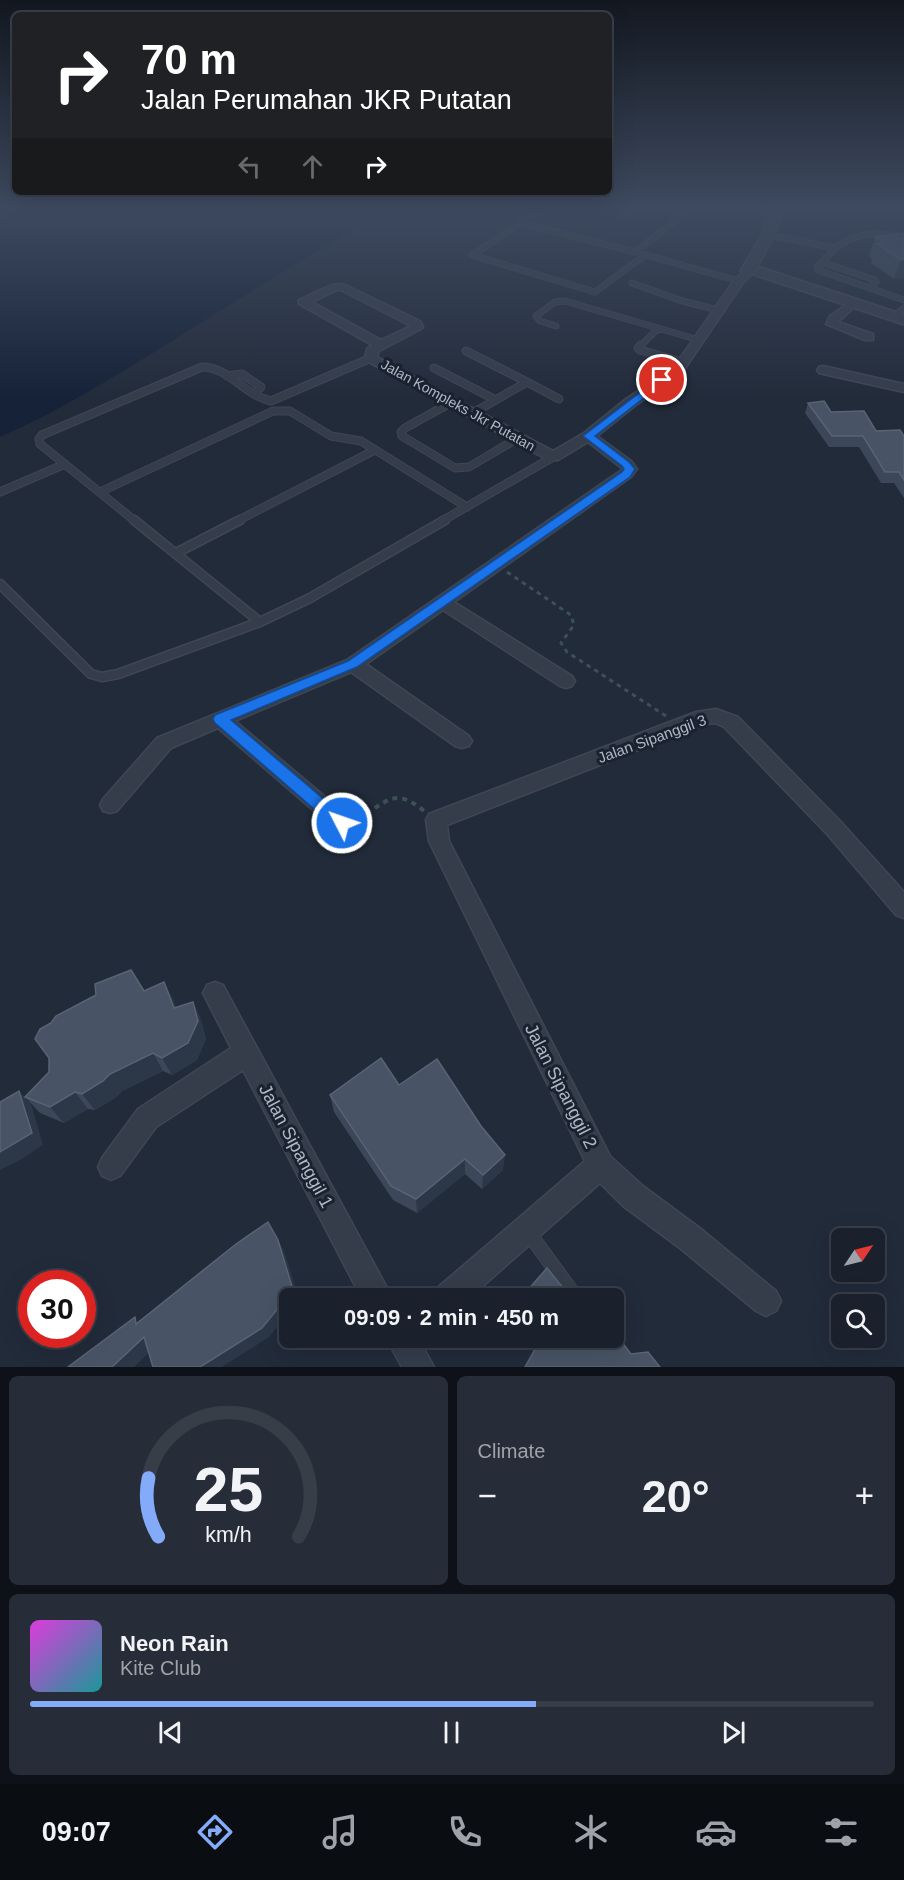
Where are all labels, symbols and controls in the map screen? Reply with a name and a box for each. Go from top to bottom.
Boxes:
icon: right [42,36,120,114]
text: 70 m [141,36,237,83]
text: Jalan Perumahan JKR Putatan [141,85,512,115]
icon: left [233,150,266,183]
icon: ahead [296,150,329,183]
icon: right [359,150,392,183]
pin [636,354,687,405]
street label: Jalan Kompleks Jkr Putatan [378,356,538,454]
icon: arrive [645,363,678,396]
street label: Jalan Sipanggil 3 [595,711,708,766]
position arrow [310,791,374,855]
street label: Jalan Sipanggil 2 [521,1020,601,1152]
street label: Jalan Sipanggil 1 [255,1081,337,1211]
north arrow [831,1228,885,1282]
map controls [831,1228,885,1348]
speed limit sign: 30 [18,1270,96,1348]
button: search [831,1294,885,1348]
text: 09:09 · 2 min · 450 m [344,1305,559,1330]
text: Climate [478,1440,545,1462]
text: 25 [194,1455,263,1524]
text: 20° [642,1471,710,1522]
text: − [478,1477,497,1514]
text: + [855,1477,874,1514]
text: km/h [205,1524,251,1548]
text: Neon Rain [120,1631,229,1656]
text: Kite Club [120,1657,201,1679]
icon: previous [154,1716,187,1749]
icon: pause [435,1716,468,1749]
icon: next [717,1716,750,1749]
icon: directions [194,1811,236,1853]
icon: music [319,1811,361,1853]
icon: phone [444,1811,486,1853]
icon: climate [570,1811,612,1853]
icon: car [695,1811,737,1853]
icon: filters [820,1811,862,1853]
text: 09:07 [42,1817,111,1847]

